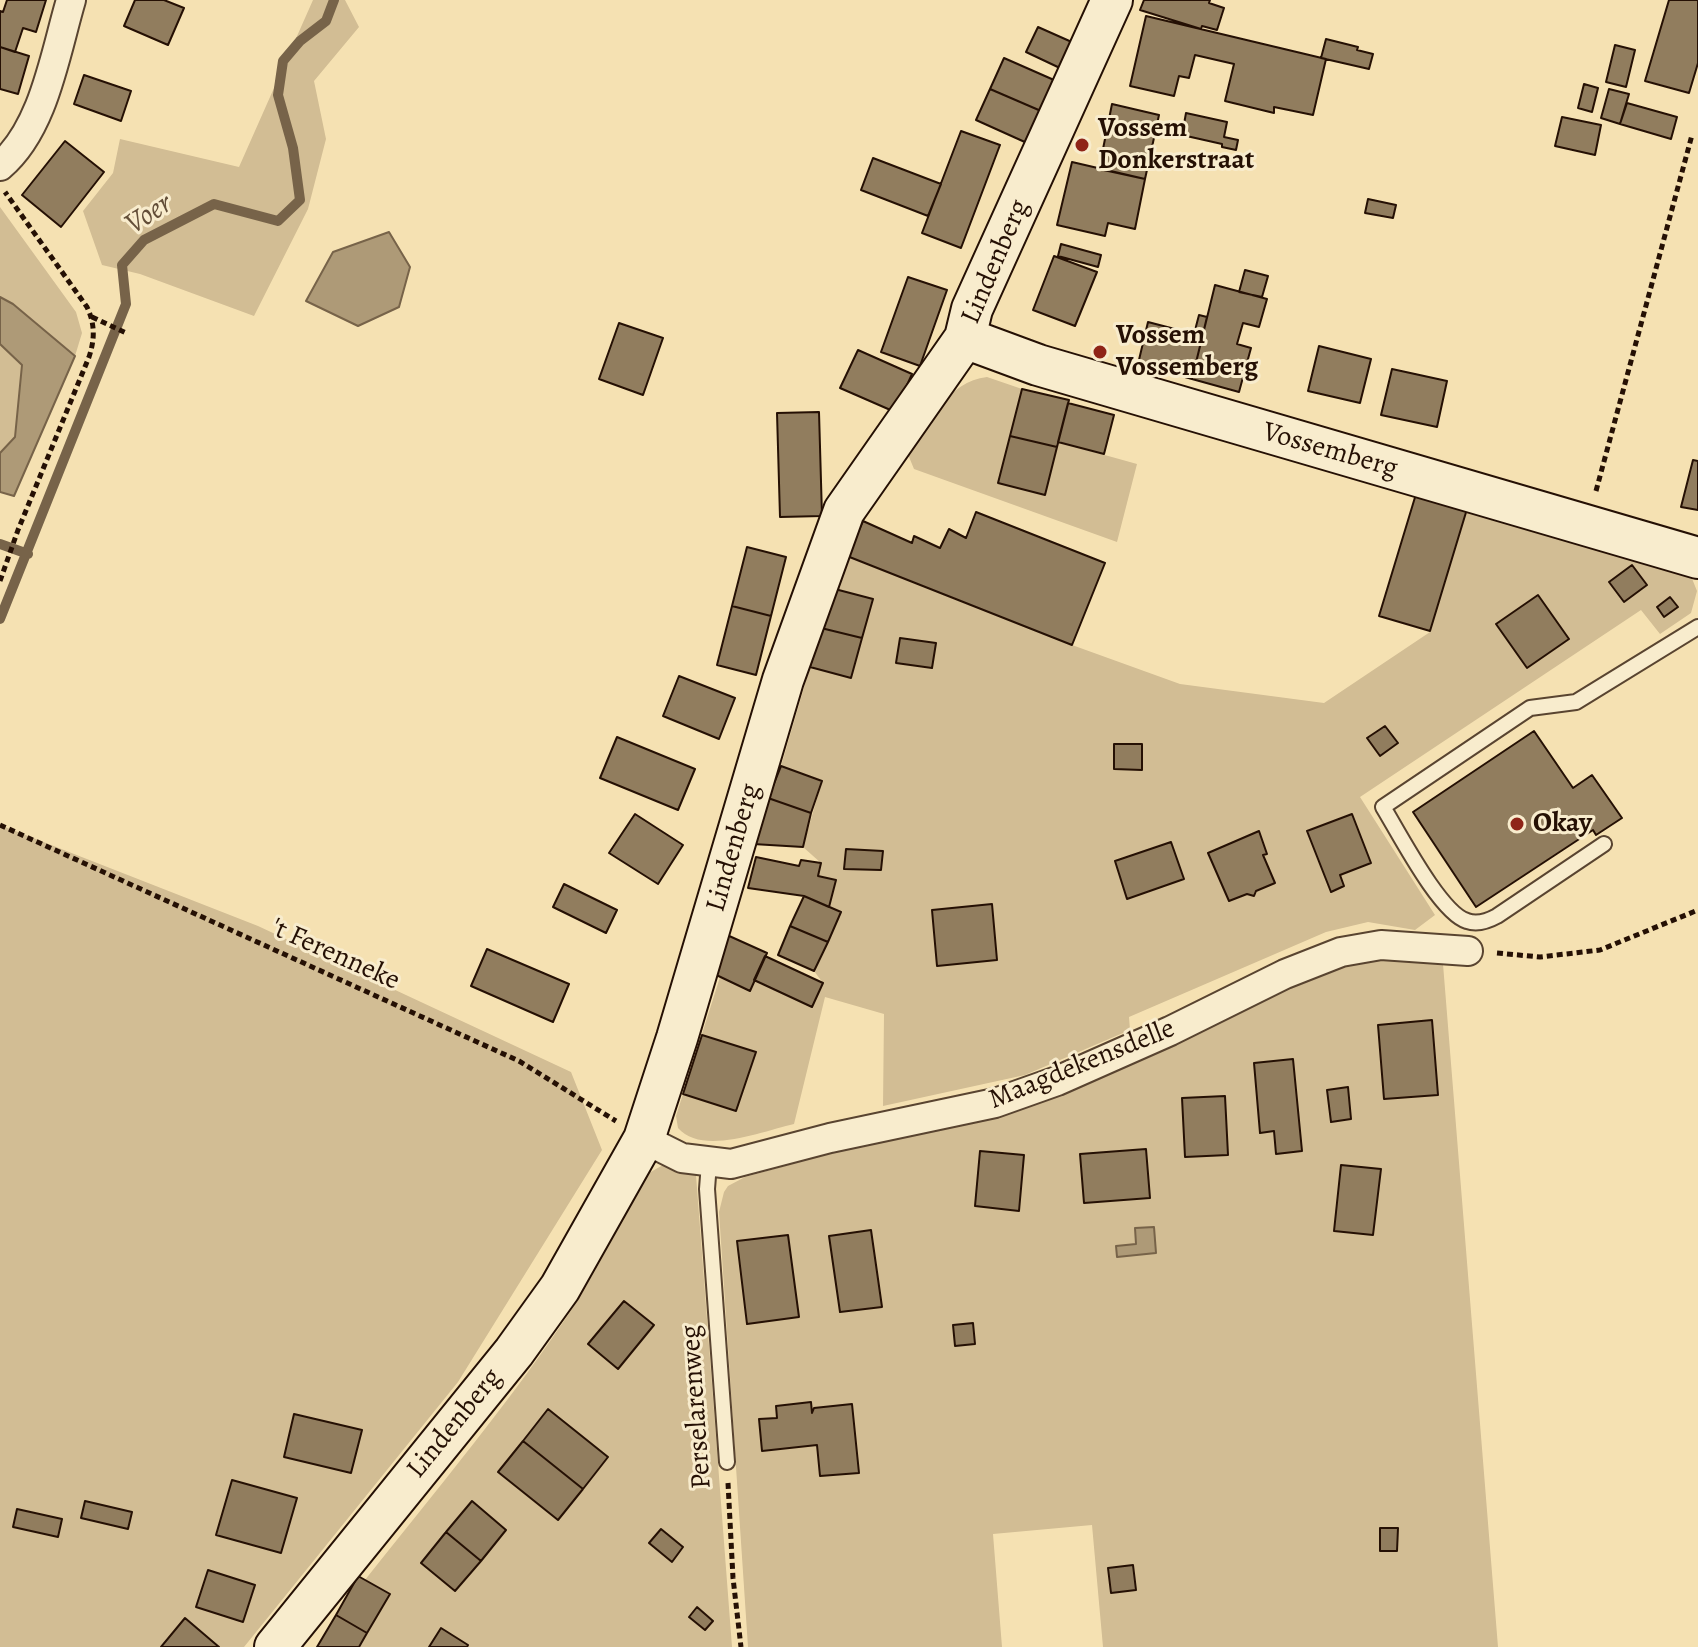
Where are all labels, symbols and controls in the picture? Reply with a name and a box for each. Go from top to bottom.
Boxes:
place label: Vossem Donkerstraat [1098,112,1254,178]
marker: Vossem Donkerstraat [1073,136,1091,154]
water label: Voer [119,187,179,243]
street label: Lindenberg [955,195,1037,329]
place label: Vossem Vossemberg [1116,319,1258,385]
marker: Vossem Vossemberg [1091,343,1109,361]
street label: Vossemberg [1259,416,1401,486]
street label: Lindenberg [700,780,768,916]
place label: Okay [1533,807,1592,841]
marker: Okay [1508,815,1526,833]
street label: 't Ferenneke [265,912,405,998]
street label: Maagdekensdelle [984,1012,1180,1118]
street label: Perselarenweg [675,1324,719,1490]
street label: Lindenberg [400,1362,510,1486]

